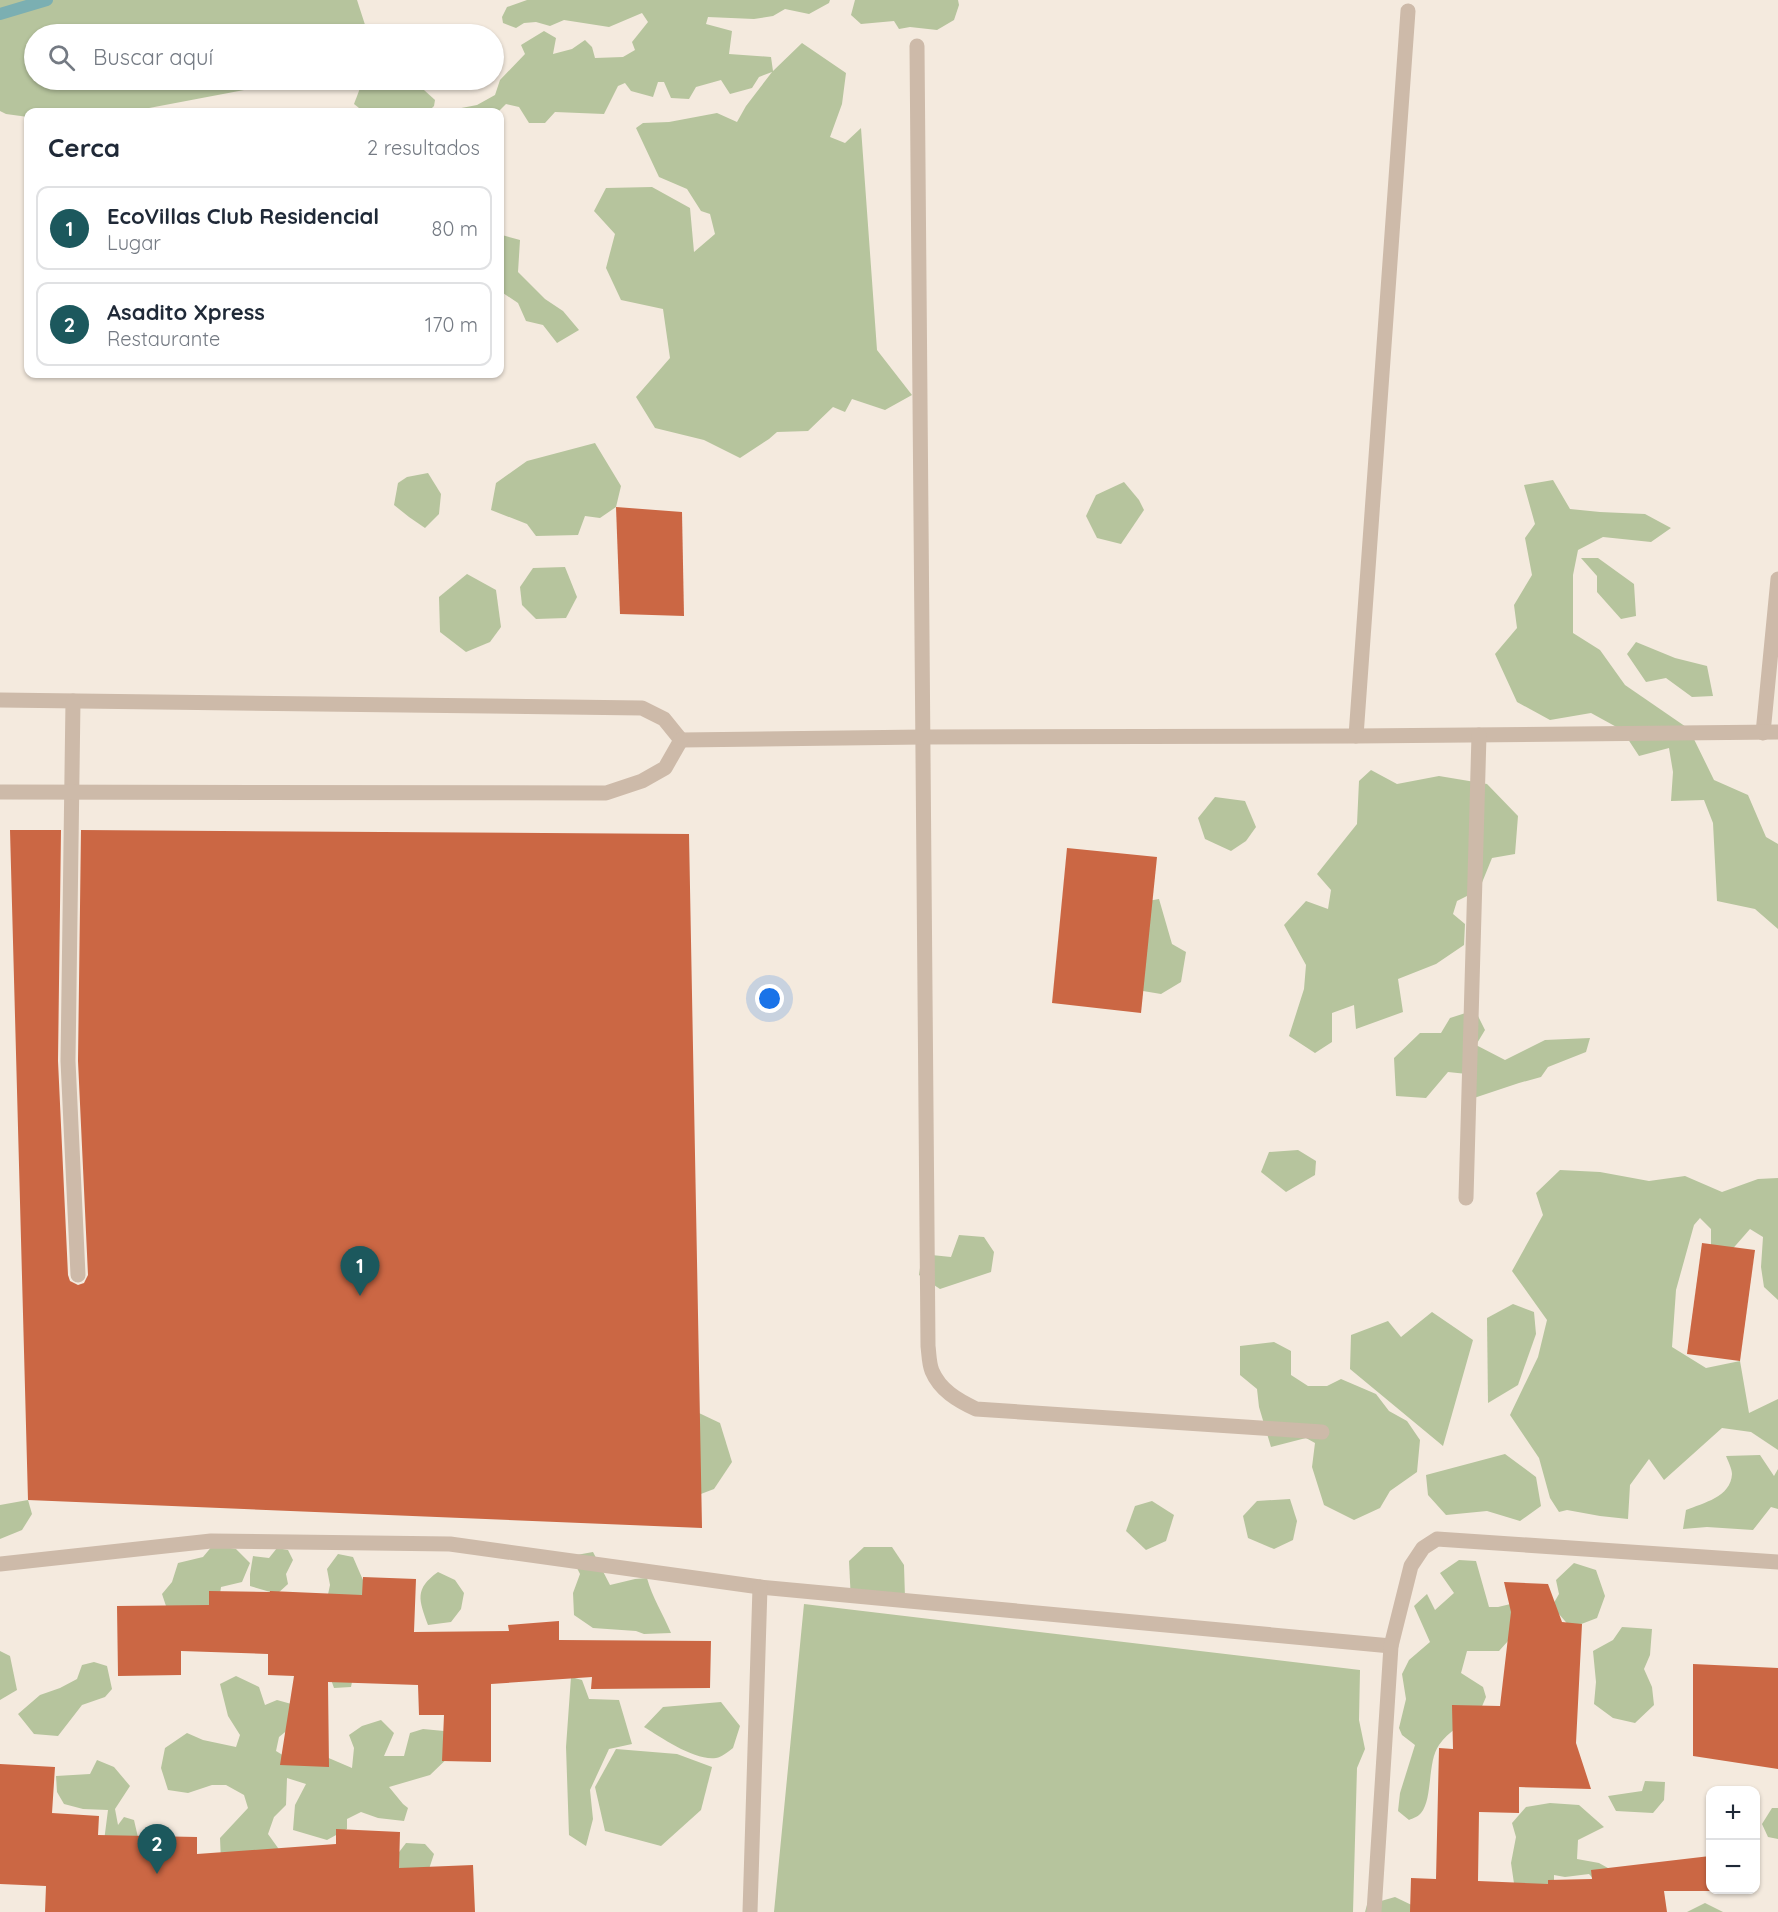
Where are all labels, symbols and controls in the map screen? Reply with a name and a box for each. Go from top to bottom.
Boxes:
search box [24,24,504,90]
icon: search [45,41,78,74]
text: Buscar aquí [93,43,213,71]
text: Cerca [48,131,120,164]
text: 2 resultados [367,135,480,160]
text: EcoVillas Club Residencial [107,202,379,230]
text: 1 [66,216,73,241]
text: 80 m [432,216,478,241]
text: Lugar [107,230,161,255]
text: Asadito Xpress [107,298,265,326]
text: 2 [64,312,75,337]
text: 170 m [425,312,478,337]
text: Restaurante [107,326,220,351]
your location [755,984,784,1013]
pin: 1 [340,1246,380,1296]
map controls [1706,1786,1760,1894]
button: + [1706,1786,1760,1840]
pin: 2 [138,1824,176,1874]
button: − [1706,1840,1760,1894]

